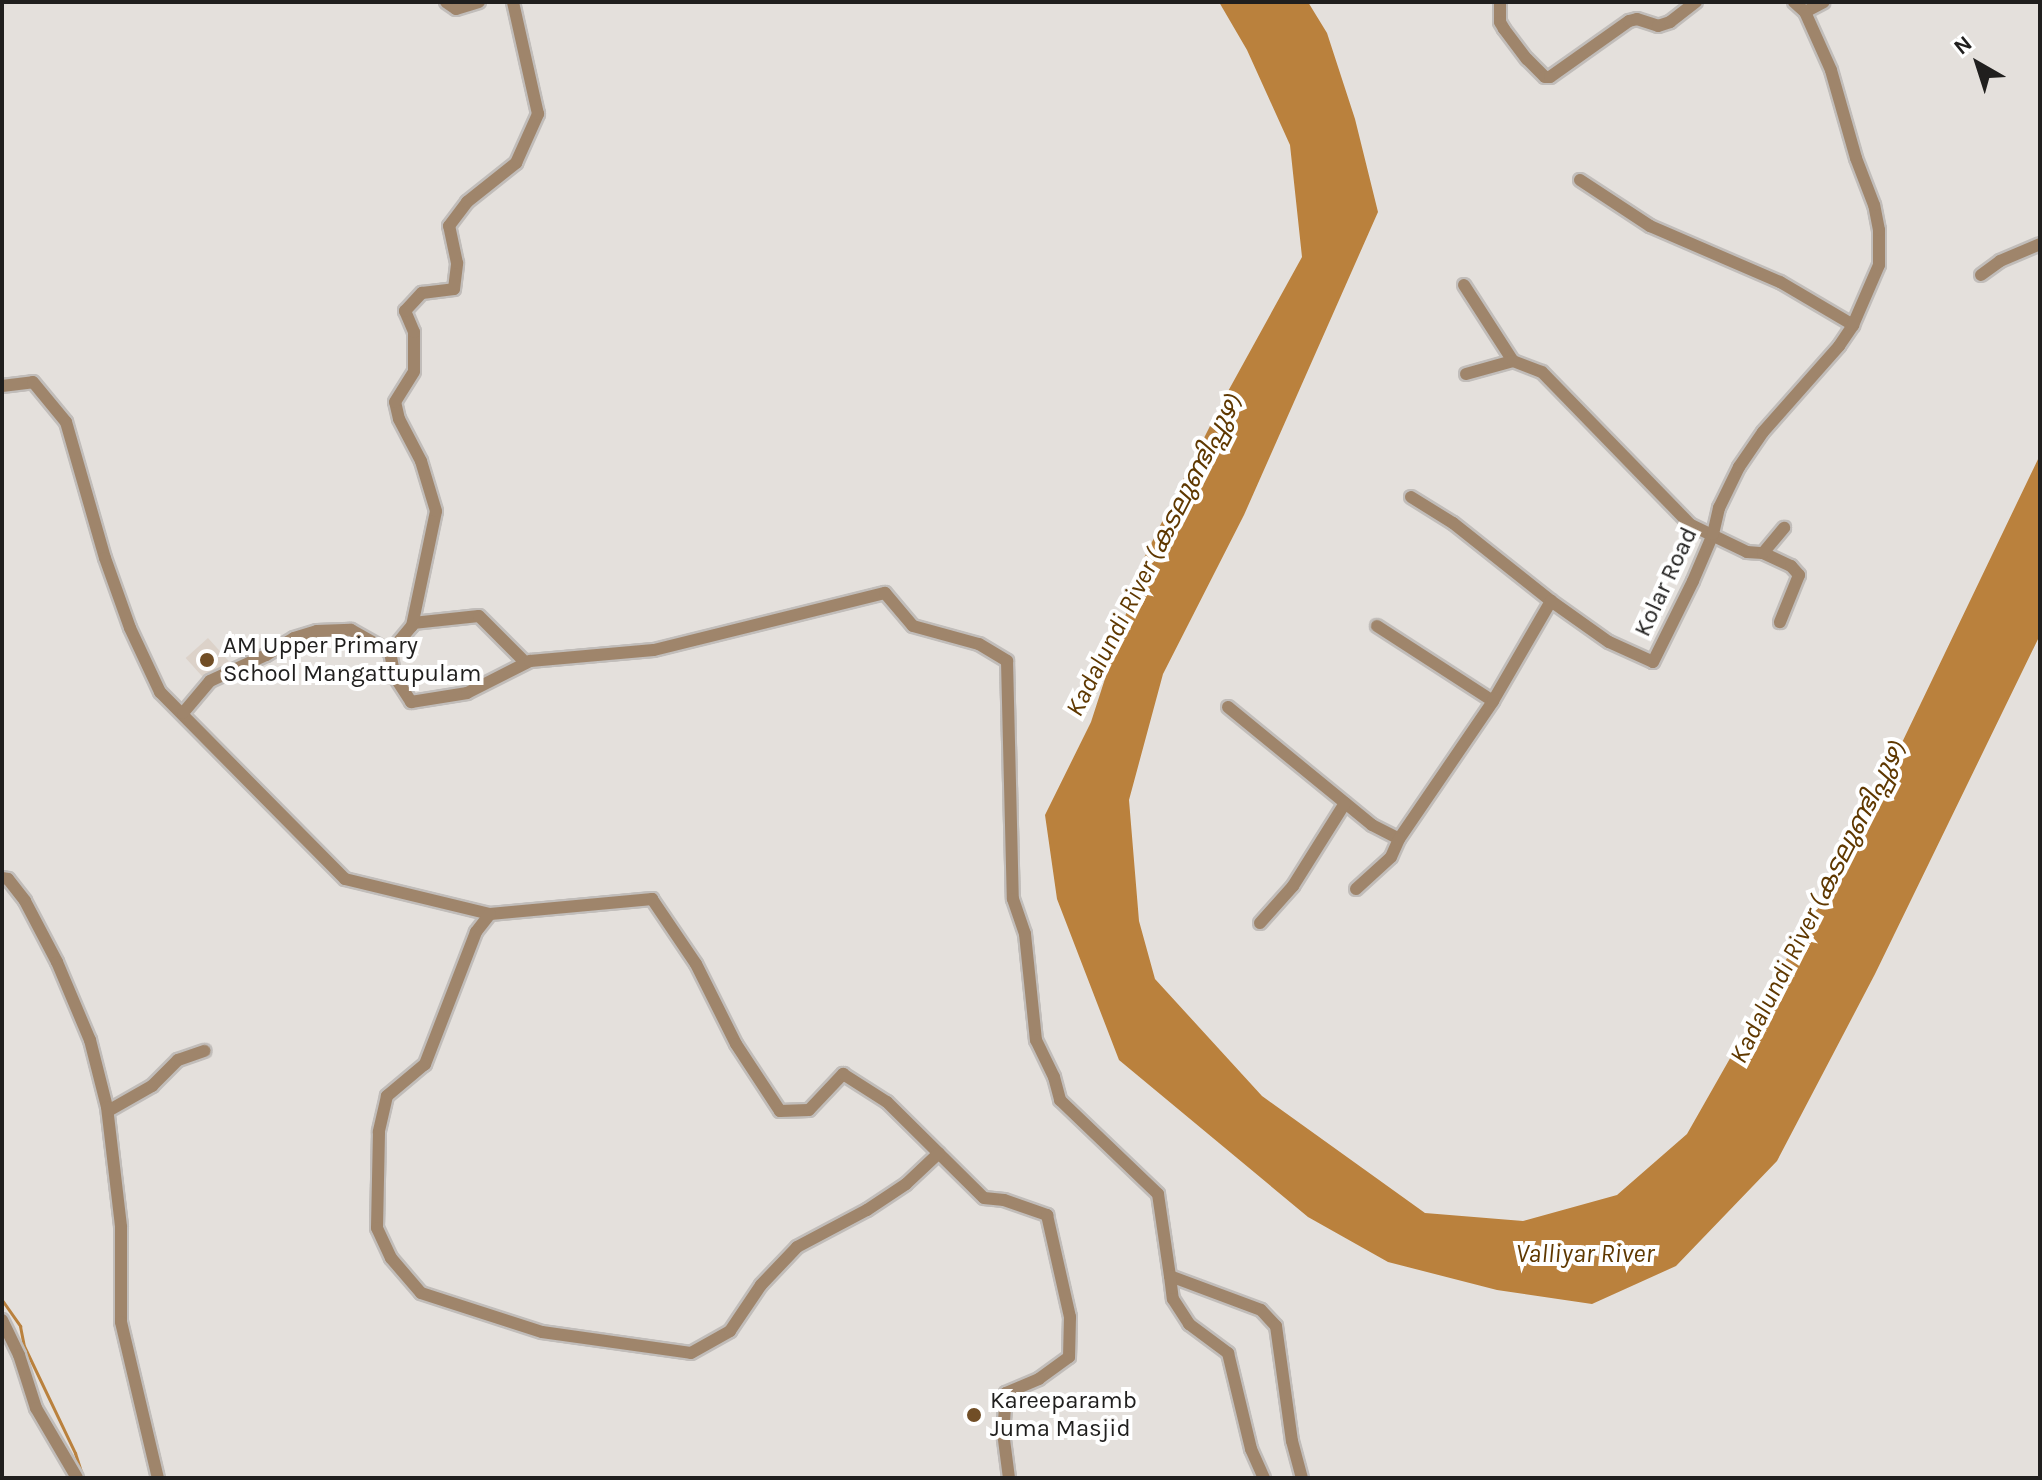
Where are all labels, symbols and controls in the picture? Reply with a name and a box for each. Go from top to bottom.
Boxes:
north arrow [1938,24,2018,104]
text: N [1949,30,1977,60]
water label: Kadalundi River (കടലുണ്ടിപ്പുഴ) [1059,388,1249,722]
street label: Kolar Road [1628,523,1704,641]
place label: AM Upper Primary School Mangattupulam [223,632,481,688]
marker: AM Upper Primary School Mangattupulam [198,651,216,669]
water label: Kadalundi River (കടലുണ്ടിപ്പുഴ) [1723,735,1913,1069]
water label: Valliyar River [1516,1238,1654,1270]
place label: Kareeparamb Juma Masjid [990,1387,1137,1443]
marker: Kareeparamb Juma Masjid [965,1406,983,1424]

